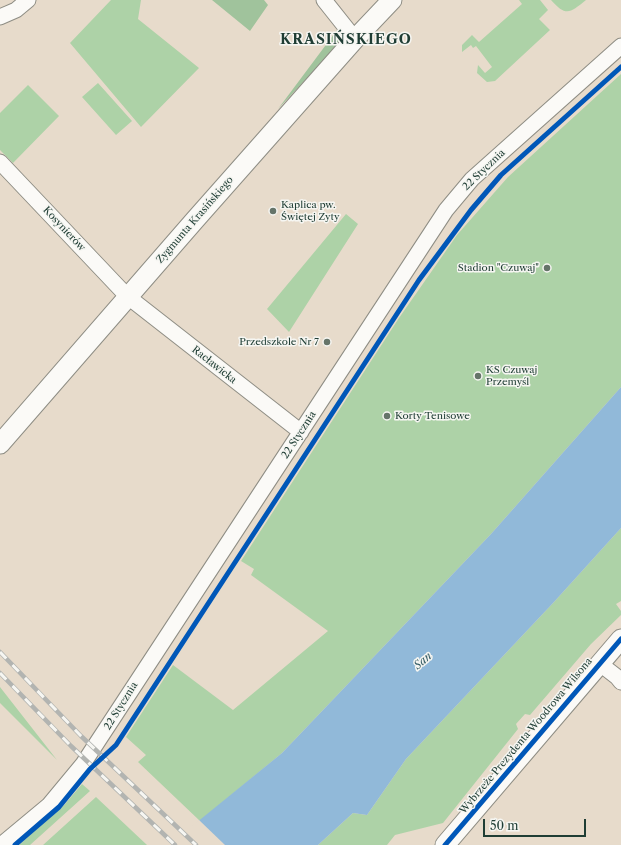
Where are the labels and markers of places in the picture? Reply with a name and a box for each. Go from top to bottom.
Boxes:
place label: Kaplica pw. Świętej Zyty [281,199,340,222]
marker: Kaplica pw. Świętej Zyty [268,206,278,216]
place label: Stadion "Czuwaj" [458,262,539,274]
marker: Stadion "Czuwaj" [542,263,552,273]
place label: Przedszkole Nr 7 [239,336,319,348]
marker: Przedszkole Nr 7 [322,337,332,347]
place label: KS Czuwaj Przemyśl [486,364,537,388]
marker: KS Czuwaj Przemyśl [473,371,483,381]
place label: Korty Tenisowe [395,410,470,422]
marker: Korty Tenisowe [382,411,392,421]

